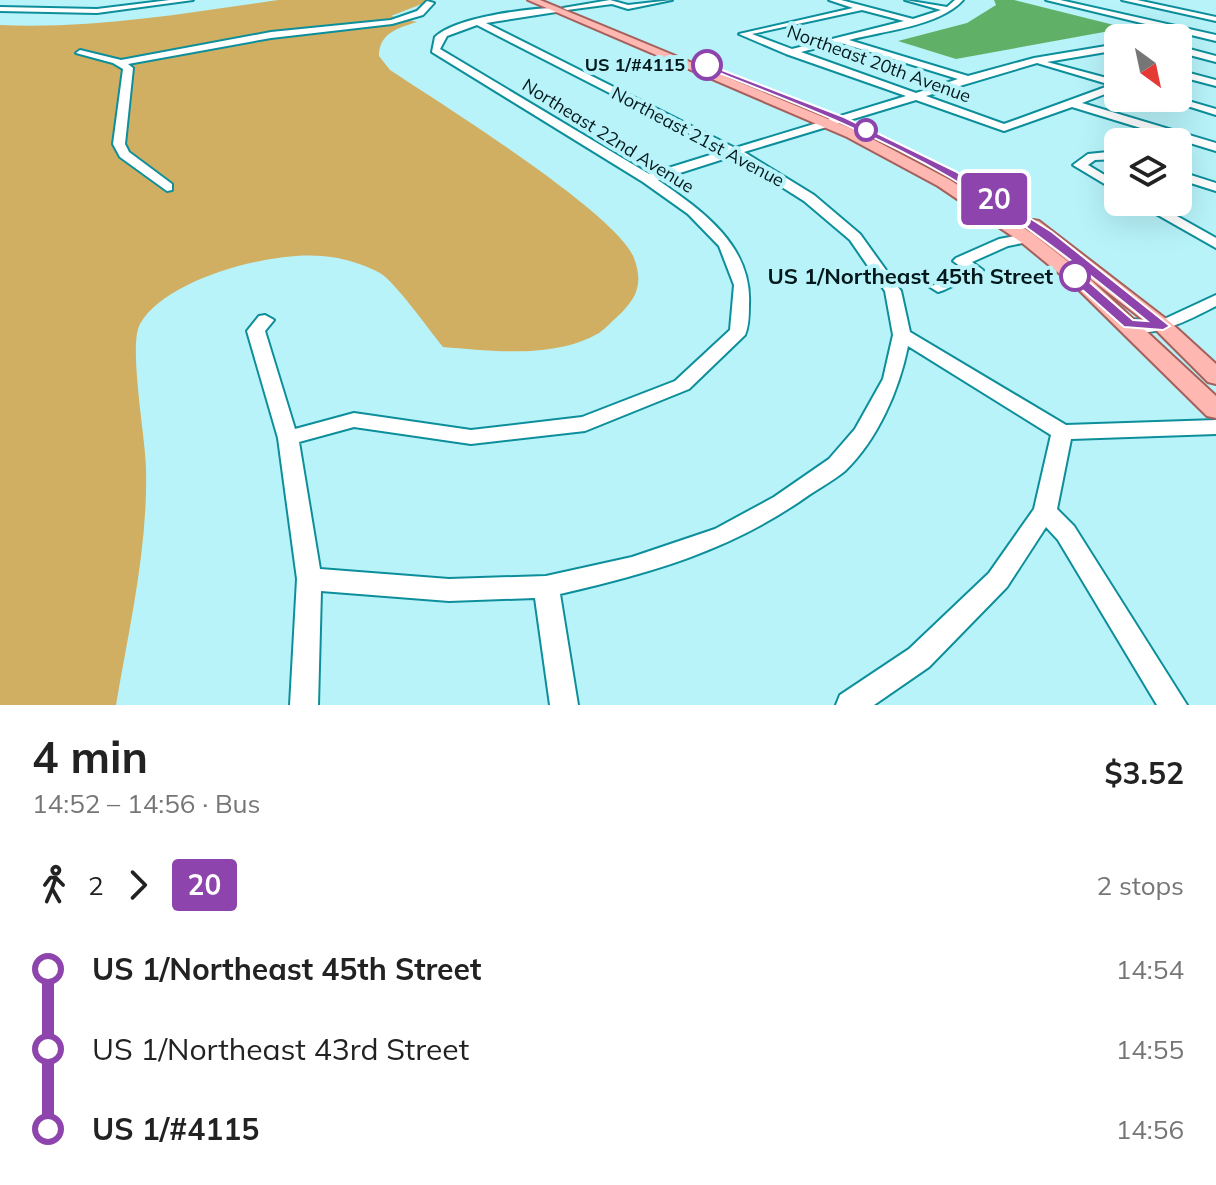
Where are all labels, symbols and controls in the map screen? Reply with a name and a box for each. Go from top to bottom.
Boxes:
street label: Northeast 20th Avenue [784,20,974,107]
north arrow [1104,24,1192,112]
map controls [1104,24,1192,216]
marker: US 1/#4115 [692,50,722,80]
place label: US 1/#4115 [585,53,685,76]
street label: Northeast 22nd Avenue [518,73,698,198]
street label: Northeast 21st Avenue [608,81,788,192]
unlabelled marker [855,119,877,141]
button: layers [1104,128,1192,216]
line badge: 20 [958,173,1030,225]
text: 20 [977,181,1011,216]
marker: US 1/Northeast 45th Street [1060,261,1090,291]
place label: US 1/Northeast 45th Street [768,262,1053,290]
text: 4 min [32,729,148,784]
text: $3.52 [1105,754,1184,792]
text: 14:52 – 14:56 · Bus [32,787,261,820]
icon: walk [32,863,76,907]
icon: forward [116,863,160,907]
text: 20 [188,867,221,902]
text: 2 [88,869,104,902]
text: 2 stops [1097,869,1184,902]
text: US 1/Northeast 45th Street [92,950,481,988]
text: 14:54 [1116,953,1184,986]
text: US 1/Northeast 43rd Street [92,1030,469,1068]
text: 14:55 [1116,1033,1184,1066]
text: US 1/#4115 [92,1110,259,1148]
text: 14:56 [1116,1113,1184,1146]

